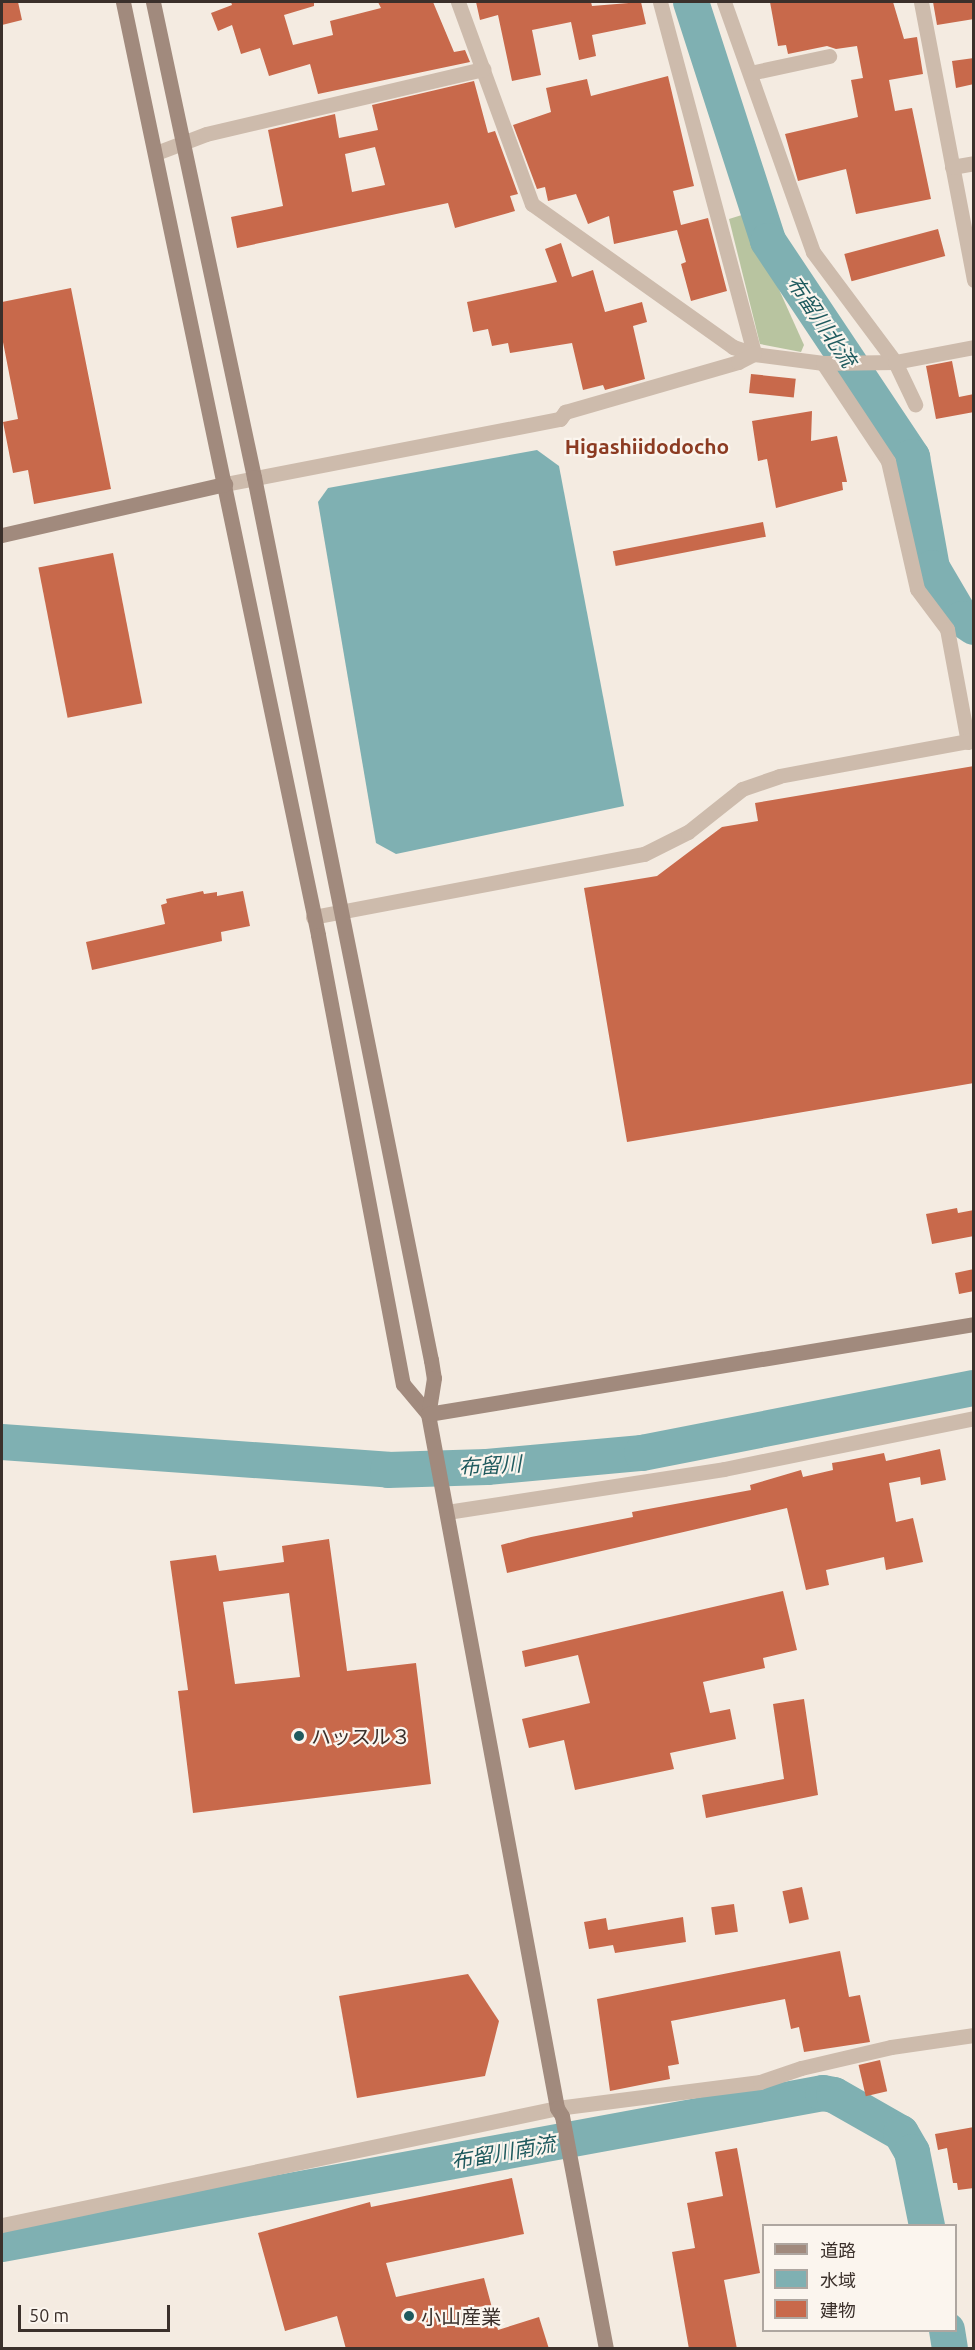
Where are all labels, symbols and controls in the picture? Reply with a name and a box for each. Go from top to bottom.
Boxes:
water label: 布留川北流 [782,270,862,372]
district label: Higashiidodocho [565,433,729,459]
water label: 布留川 [458,1450,522,1480]
place label: ハッスル３ [311,1724,411,1748]
marker: ハッスル３ [292,1729,306,1743]
water label: 布留川南流 [449,2130,557,2174]
legend [762,2224,957,2332]
text: 道路 [820,2240,856,2260]
text: 水域 [820,2270,856,2290]
scale bar [21,2293,172,2331]
text: 建物 [820,2300,856,2320]
place label: 小山産業 [421,2304,501,2328]
text: 50 m [29,2305,69,2325]
marker: 小山産業 [402,2309,416,2323]

